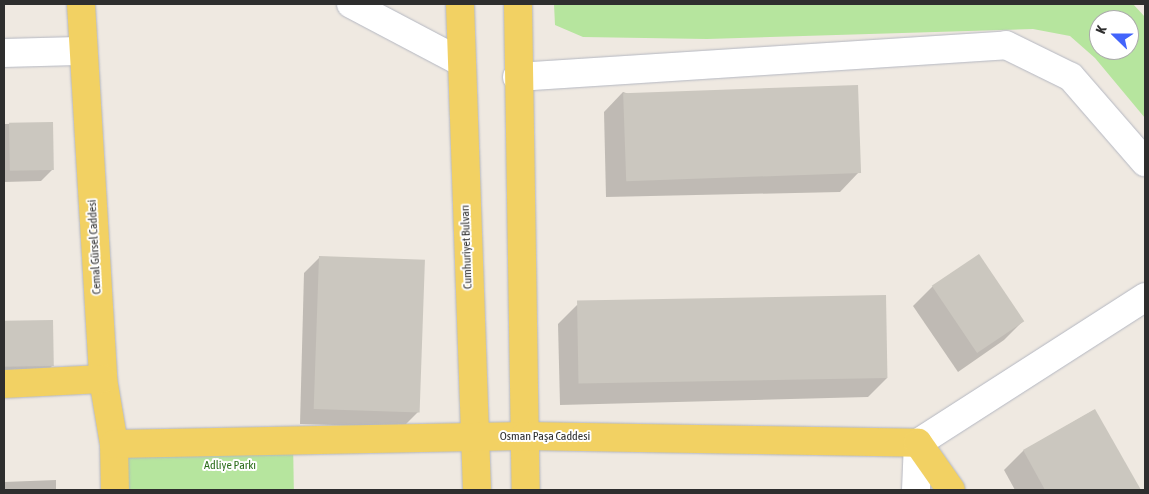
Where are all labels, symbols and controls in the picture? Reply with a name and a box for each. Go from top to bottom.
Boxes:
north arrow [1089,10,1139,60]
text: K [1092,24,1110,36]
street label: Cemal Gürsel Caddesi [85,199,105,295]
street label: Cumhuriyet Bulvarı [458,205,476,289]
street label: Osman Paşa Caddesi [500,430,590,444]
park label: Adliye Parkı [204,459,256,473]

